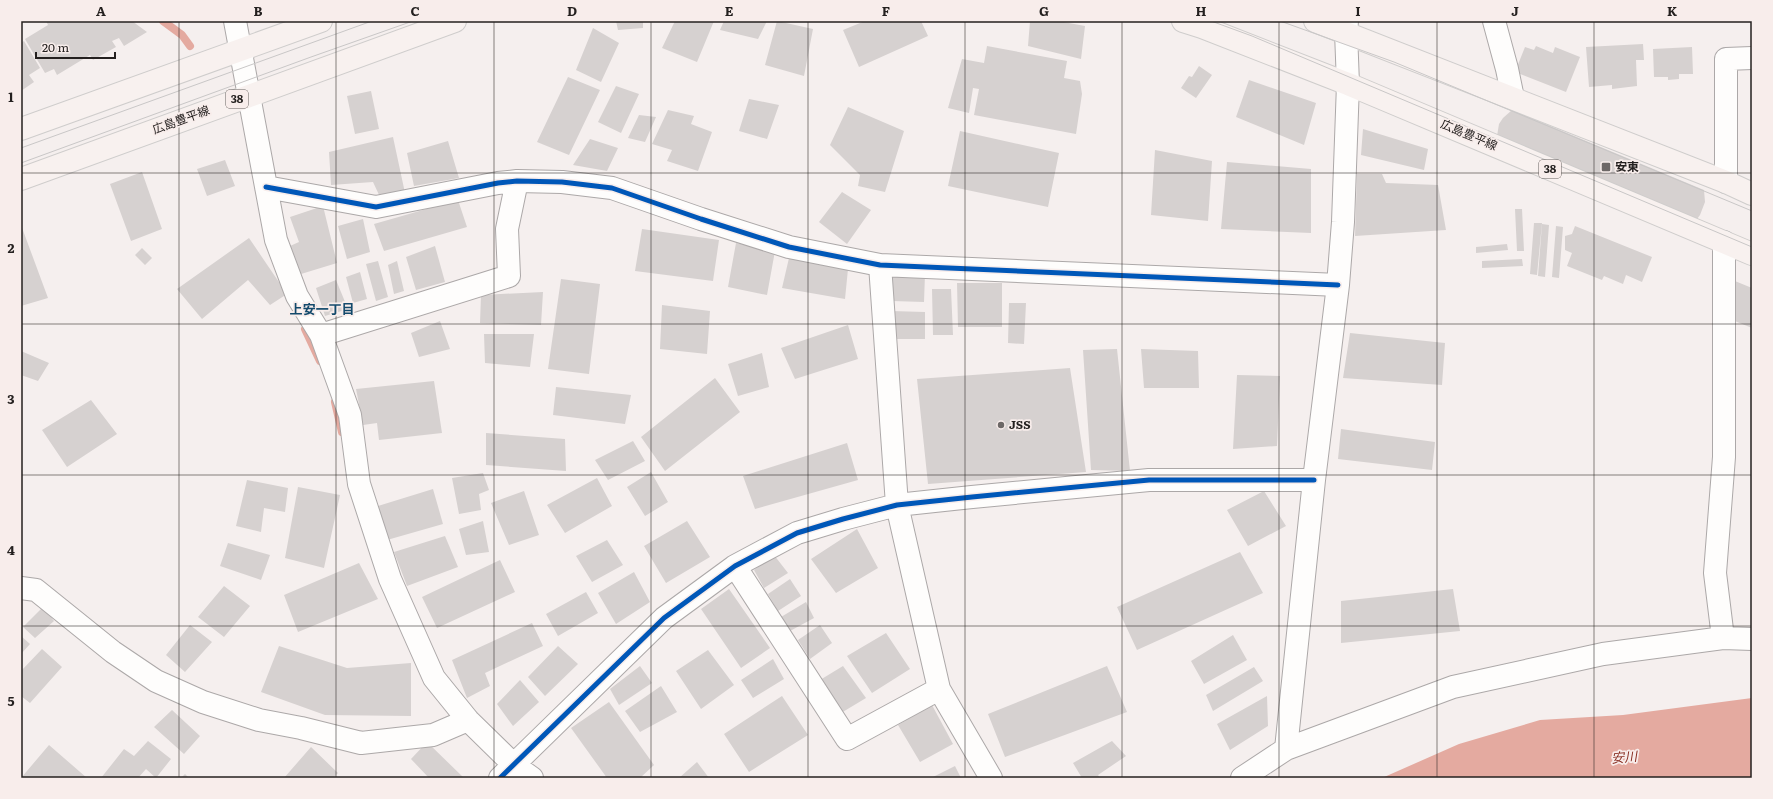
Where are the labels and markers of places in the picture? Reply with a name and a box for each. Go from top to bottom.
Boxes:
place label: 安東 [1615,157,1639,175]
marker: 安東 [1600,161,1612,173]
place label: JSS [1009,415,1031,433]
marker: JSS [996,420,1006,430]

